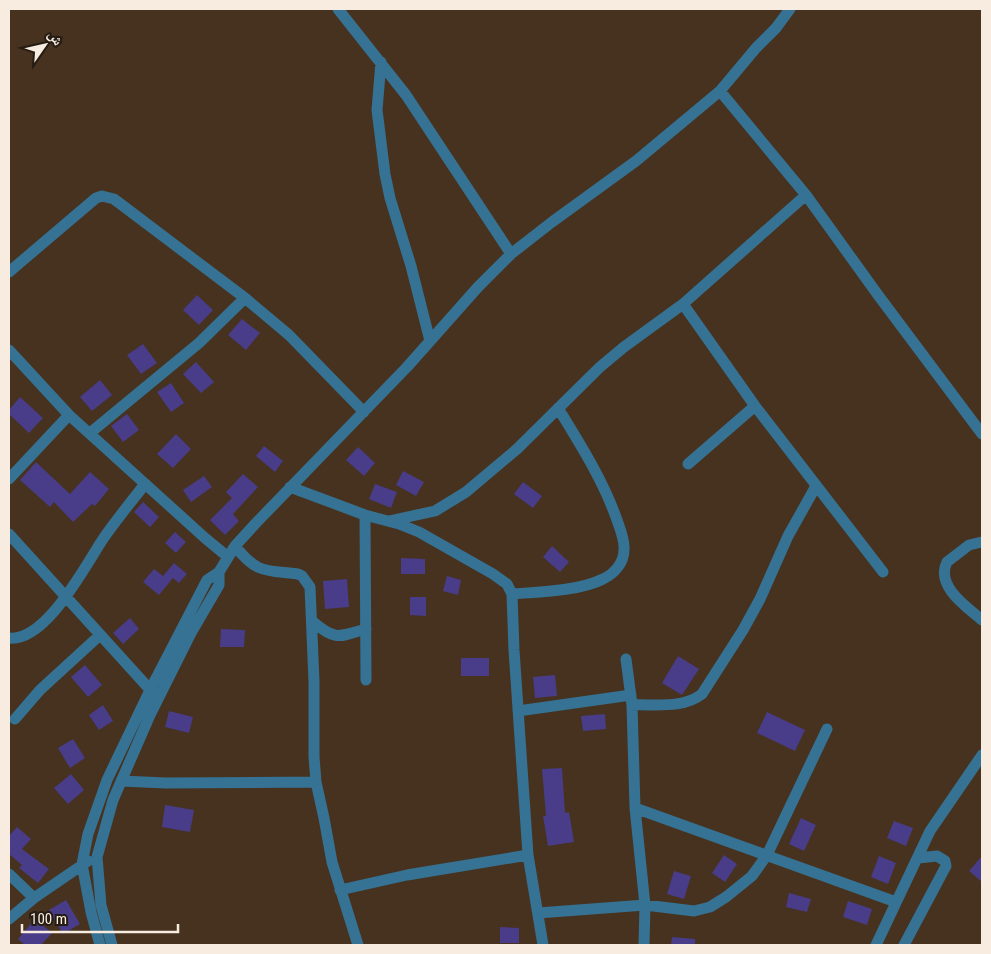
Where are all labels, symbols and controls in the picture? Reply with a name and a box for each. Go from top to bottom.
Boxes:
north arrow [20,20,70,70]
text: ش [44,27,67,49]
scale bar [22,902,179,934]
text: 100 m [30,910,67,928]

